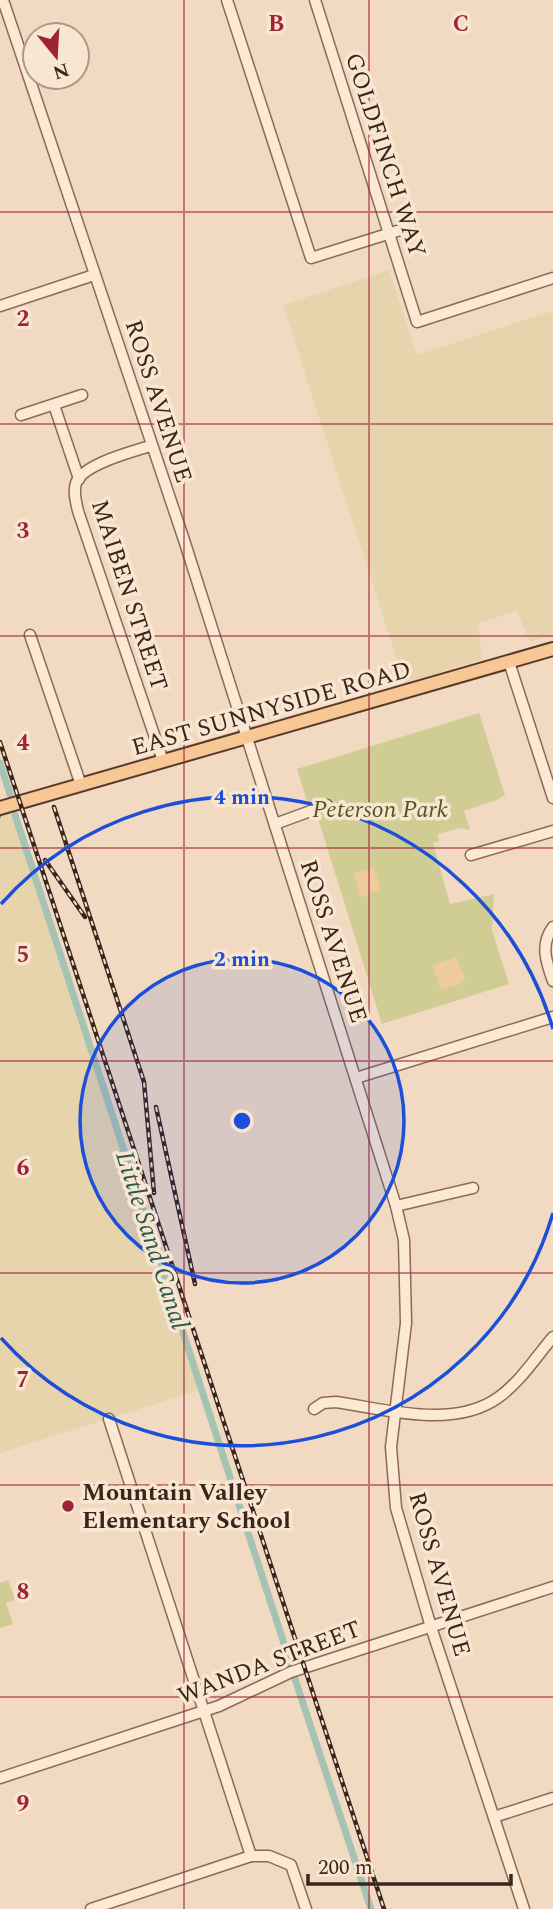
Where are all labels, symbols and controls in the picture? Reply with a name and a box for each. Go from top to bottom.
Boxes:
text: B [268,7,284,42]
text: C [453,7,469,42]
north arrow [21,21,91,91]
street label: GOLDFINCH WAY [335,48,435,262]
text: N [49,55,73,87]
text: 2 [17,302,30,337]
street label: ROSS AVENUE [115,315,201,488]
street label: MAIBEN STREET [81,495,177,696]
text: 3 [17,514,30,549]
street label: EAST SUNNYSIDE ROAD [127,652,415,766]
text: 4 [17,726,30,761]
text: 4 min [214,782,270,814]
park label: Peterson Park [312,792,448,828]
street label: ROSS AVENUE [290,855,376,1028]
text: 5 [17,938,29,973]
text: 2 min [214,944,270,976]
centre of rings [230,1109,254,1133]
water label: Little Sand Canal [104,1146,200,1335]
text: 6 [17,1151,30,1186]
text: 7 [17,1363,29,1398]
place label: Mountain Valley Elementary School [82,1475,291,1539]
street label: ROSS AVENUE [398,1488,480,1661]
marker: Mountain Valley Elementary School [60,1498,76,1514]
text: 8 [17,1575,29,1610]
street label: WANDA STREET [173,1611,366,1714]
text: 9 [17,1787,30,1822]
scale bar [308,1842,511,1886]
text: 200 m [318,1852,373,1884]

